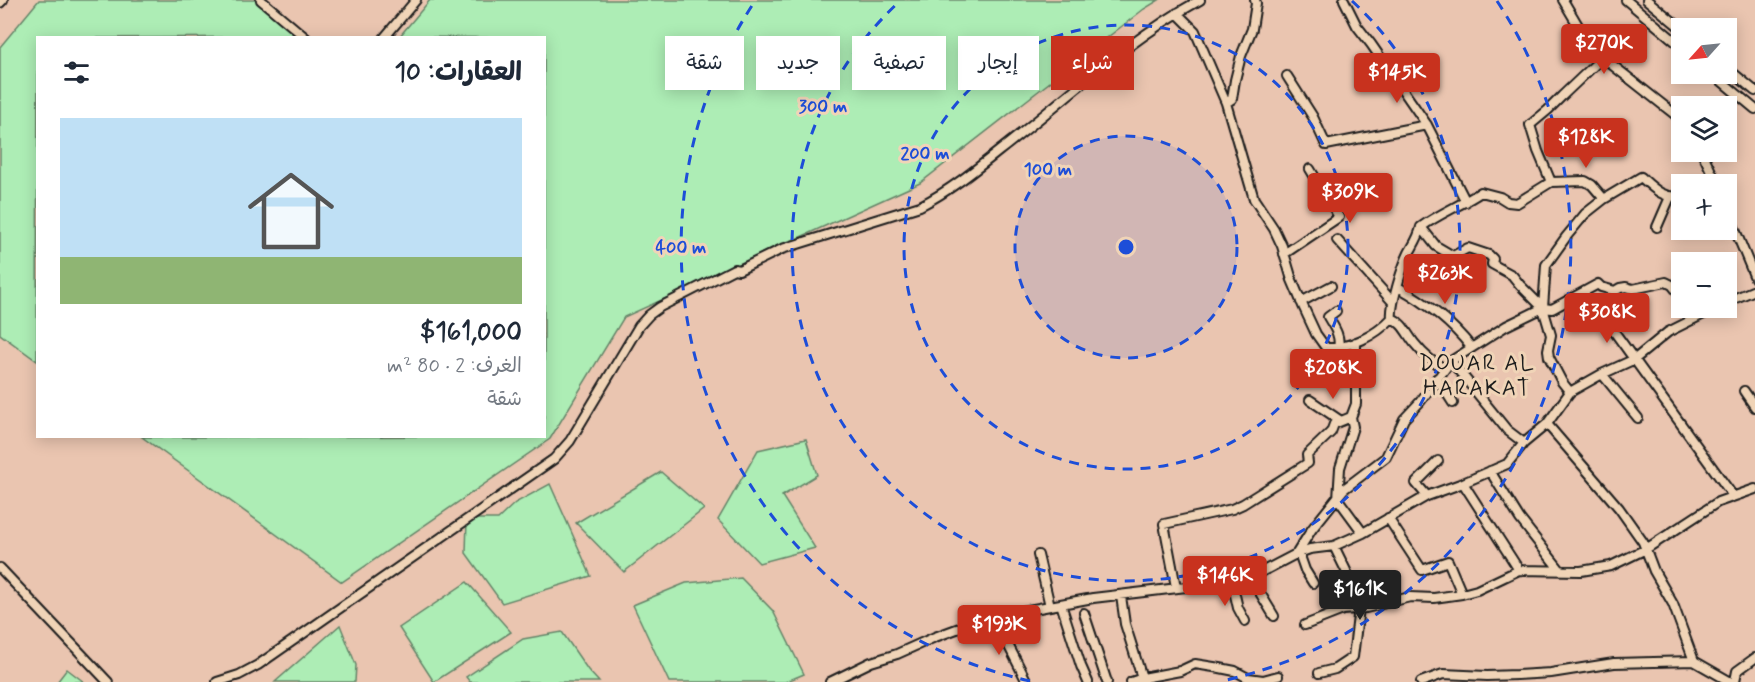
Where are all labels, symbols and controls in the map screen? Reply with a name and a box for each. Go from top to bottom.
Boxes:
north arrow [1671,18,1737,84]
map controls [1671,18,1737,318]
pin: $270K [1562,24,1646,75]
text: $270K [1575,30,1633,57]
chip: شقة [665,36,744,90]
chip: جديد [756,36,840,90]
chip: تصفية [852,36,946,90]
chip: إيجار [958,36,1039,90]
chip: شراء [1051,36,1134,90]
pin: $145K [1355,53,1439,104]
icon: filters [60,56,93,89]
text: العقارات: 10 [394,56,522,90]
text: $145K [1368,59,1426,86]
text: 300 m [799,95,847,119]
button: layers [1671,96,1737,162]
pin: $128K [1544,118,1628,169]
text: $128K [1558,124,1614,151]
text: 200 m [900,142,950,166]
icon: home [237,157,345,265]
text: 100 m [1024,158,1072,182]
pin: $309K [1308,173,1392,224]
button: + [1671,174,1737,240]
text: $309K [1322,179,1378,206]
text: 400 m [656,236,706,260]
centre of rings [1116,237,1136,257]
button: − [1671,252,1737,318]
pin: $263K [1403,254,1487,305]
text: $263K [1418,260,1472,287]
pin: $308K [1565,293,1649,344]
text: $308K [1578,299,1636,326]
text: $161,000 [420,316,522,350]
pin: $208K [1291,349,1375,400]
district label: DOUAR AL HARAKAT [1419,350,1535,403]
text: الغرف: 2 · 80 m² [387,353,522,380]
text: $208K [1304,355,1362,382]
text: شقة [487,386,522,413]
pin: $146K [1183,556,1267,607]
text: $146K [1197,562,1253,589]
pin: $161K [1318,570,1402,621]
text: $161K [1333,576,1387,603]
pin: $193K [957,605,1041,656]
text: $193K [972,611,1026,638]

